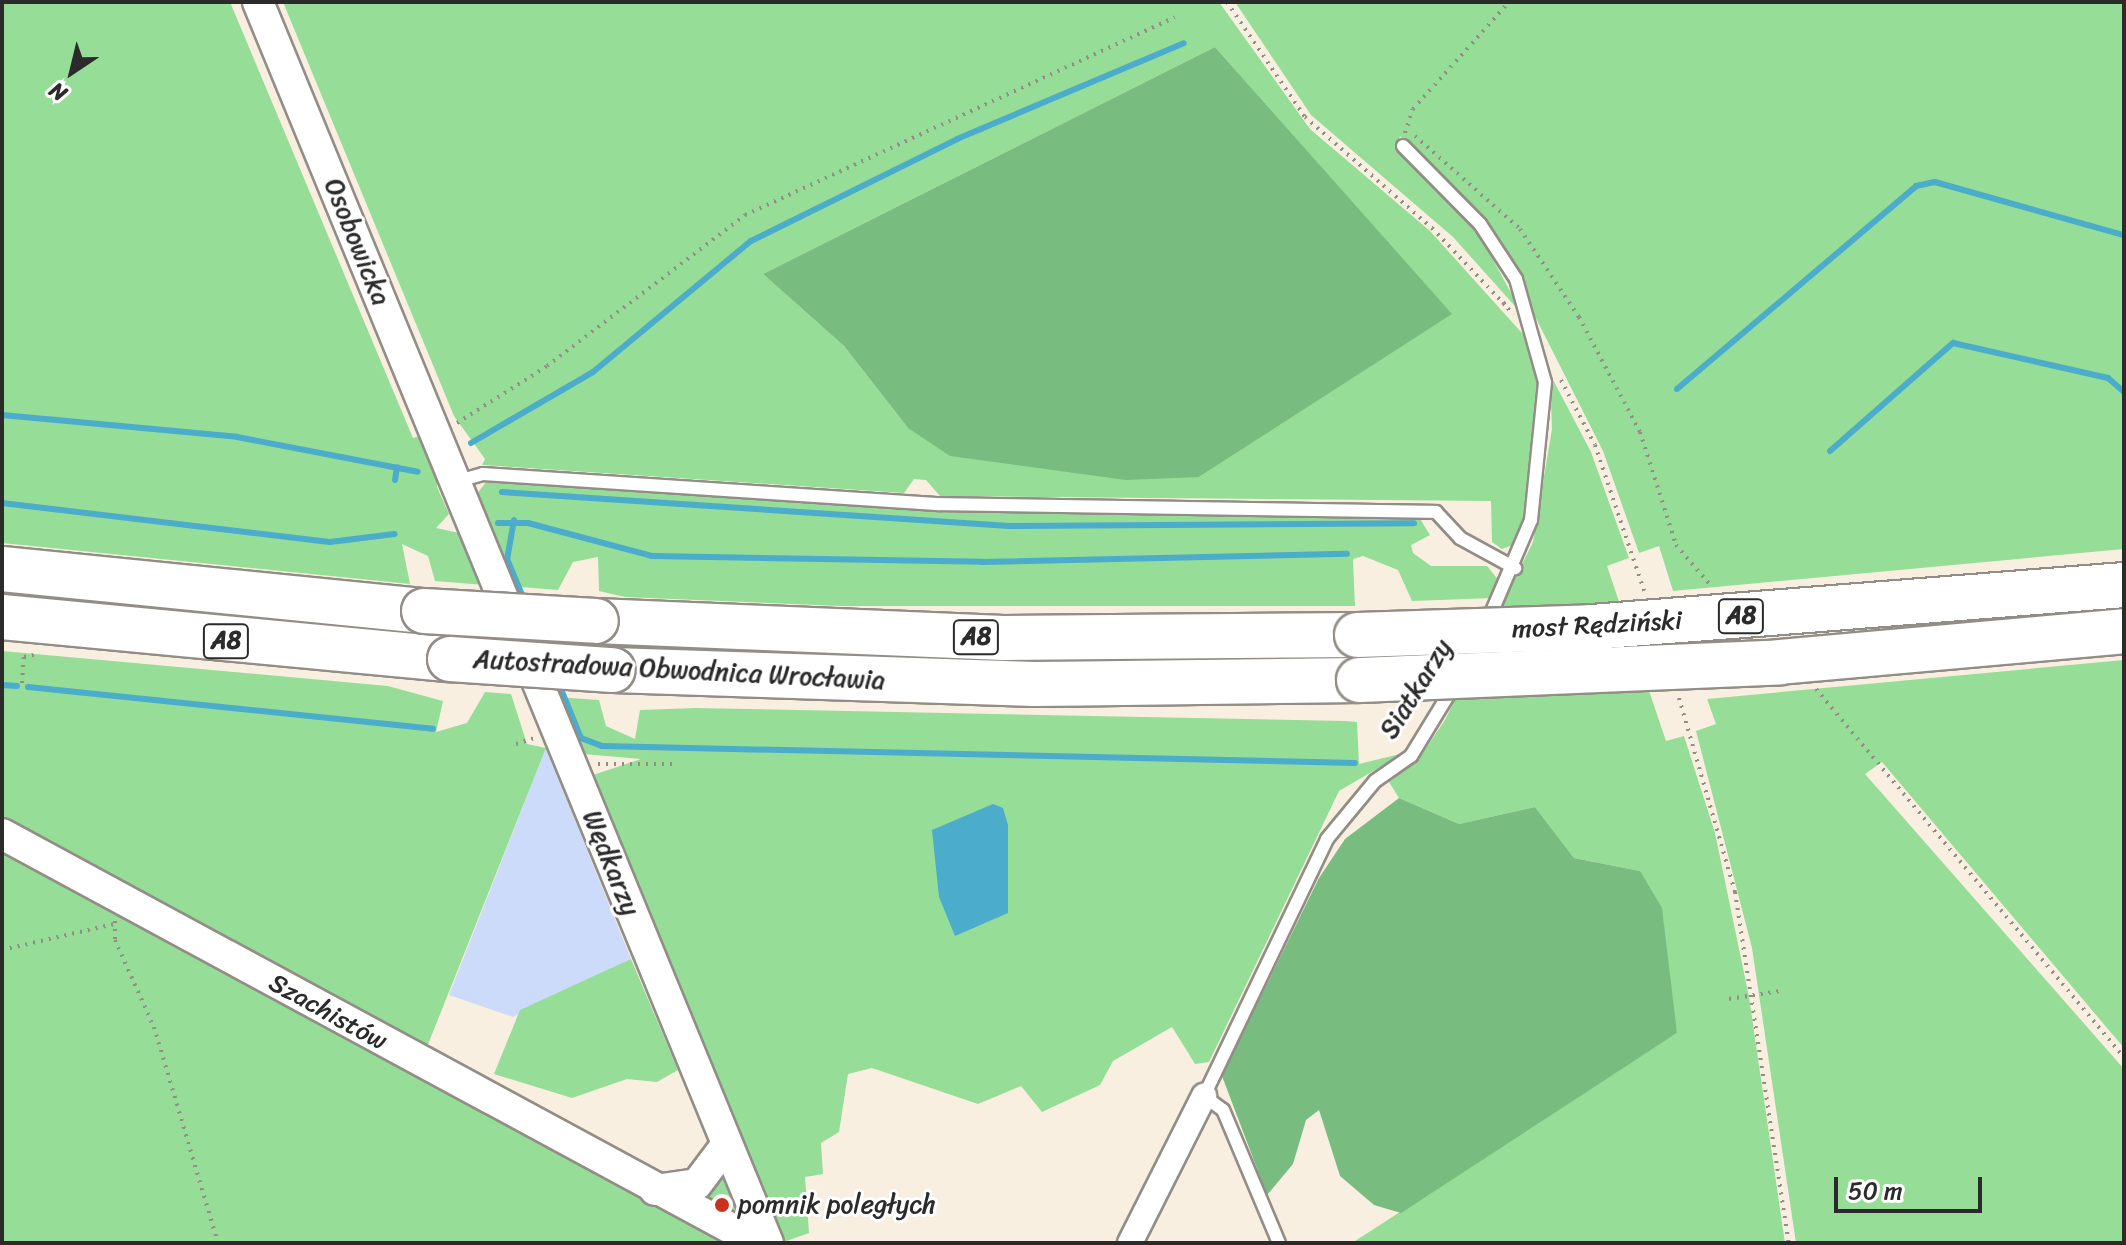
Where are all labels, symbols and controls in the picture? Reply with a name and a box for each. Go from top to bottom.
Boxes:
north arrow [32,32,112,112]
text: N [41,72,75,112]
street label: Osobowicka [317,174,397,310]
road number: A8 [1717,596,1765,636]
street label: most Rędziński [1511,605,1683,645]
road number: A8 [952,617,1000,657]
road number: A8 [202,621,250,661]
street label: Siatkarzy [1373,634,1459,744]
street label: Autostradowa Obwodnica Wrocławia [472,644,886,696]
street label: Wędkarzy [576,806,646,920]
street label: Szachistów [264,967,392,1057]
scale bar [1838,1161,1986,1211]
text: 50 m [1848,1170,1903,1212]
place label: pomnik poległych [738,1189,936,1221]
marker: pomnik poległych [713,1196,731,1214]

